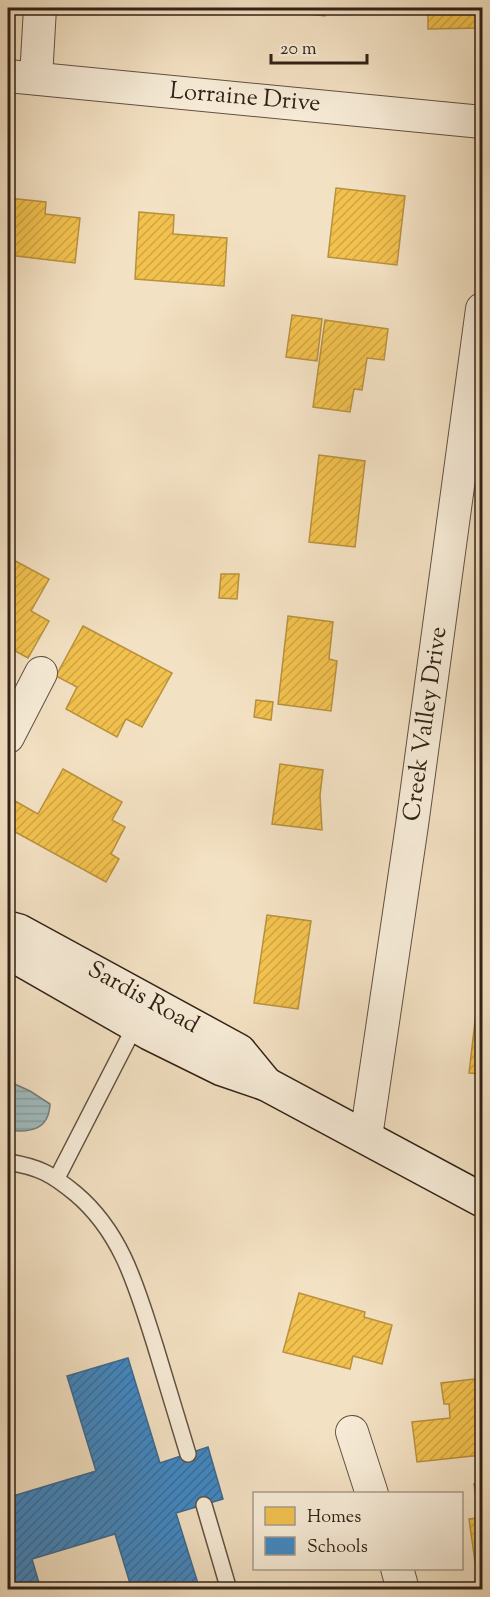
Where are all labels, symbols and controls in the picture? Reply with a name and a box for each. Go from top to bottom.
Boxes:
scale bar [271,27,367,65]
text: 20 m [280,37,317,63]
street label: Lorraine Drive [168,74,322,122]
street label: Creek Valley Drive [396,624,456,824]
street label: Sardis Road [81,953,205,1043]
legend [253,1492,463,1570]
text: Homes [307,1505,361,1531]
text: Schools [307,1535,368,1561]

